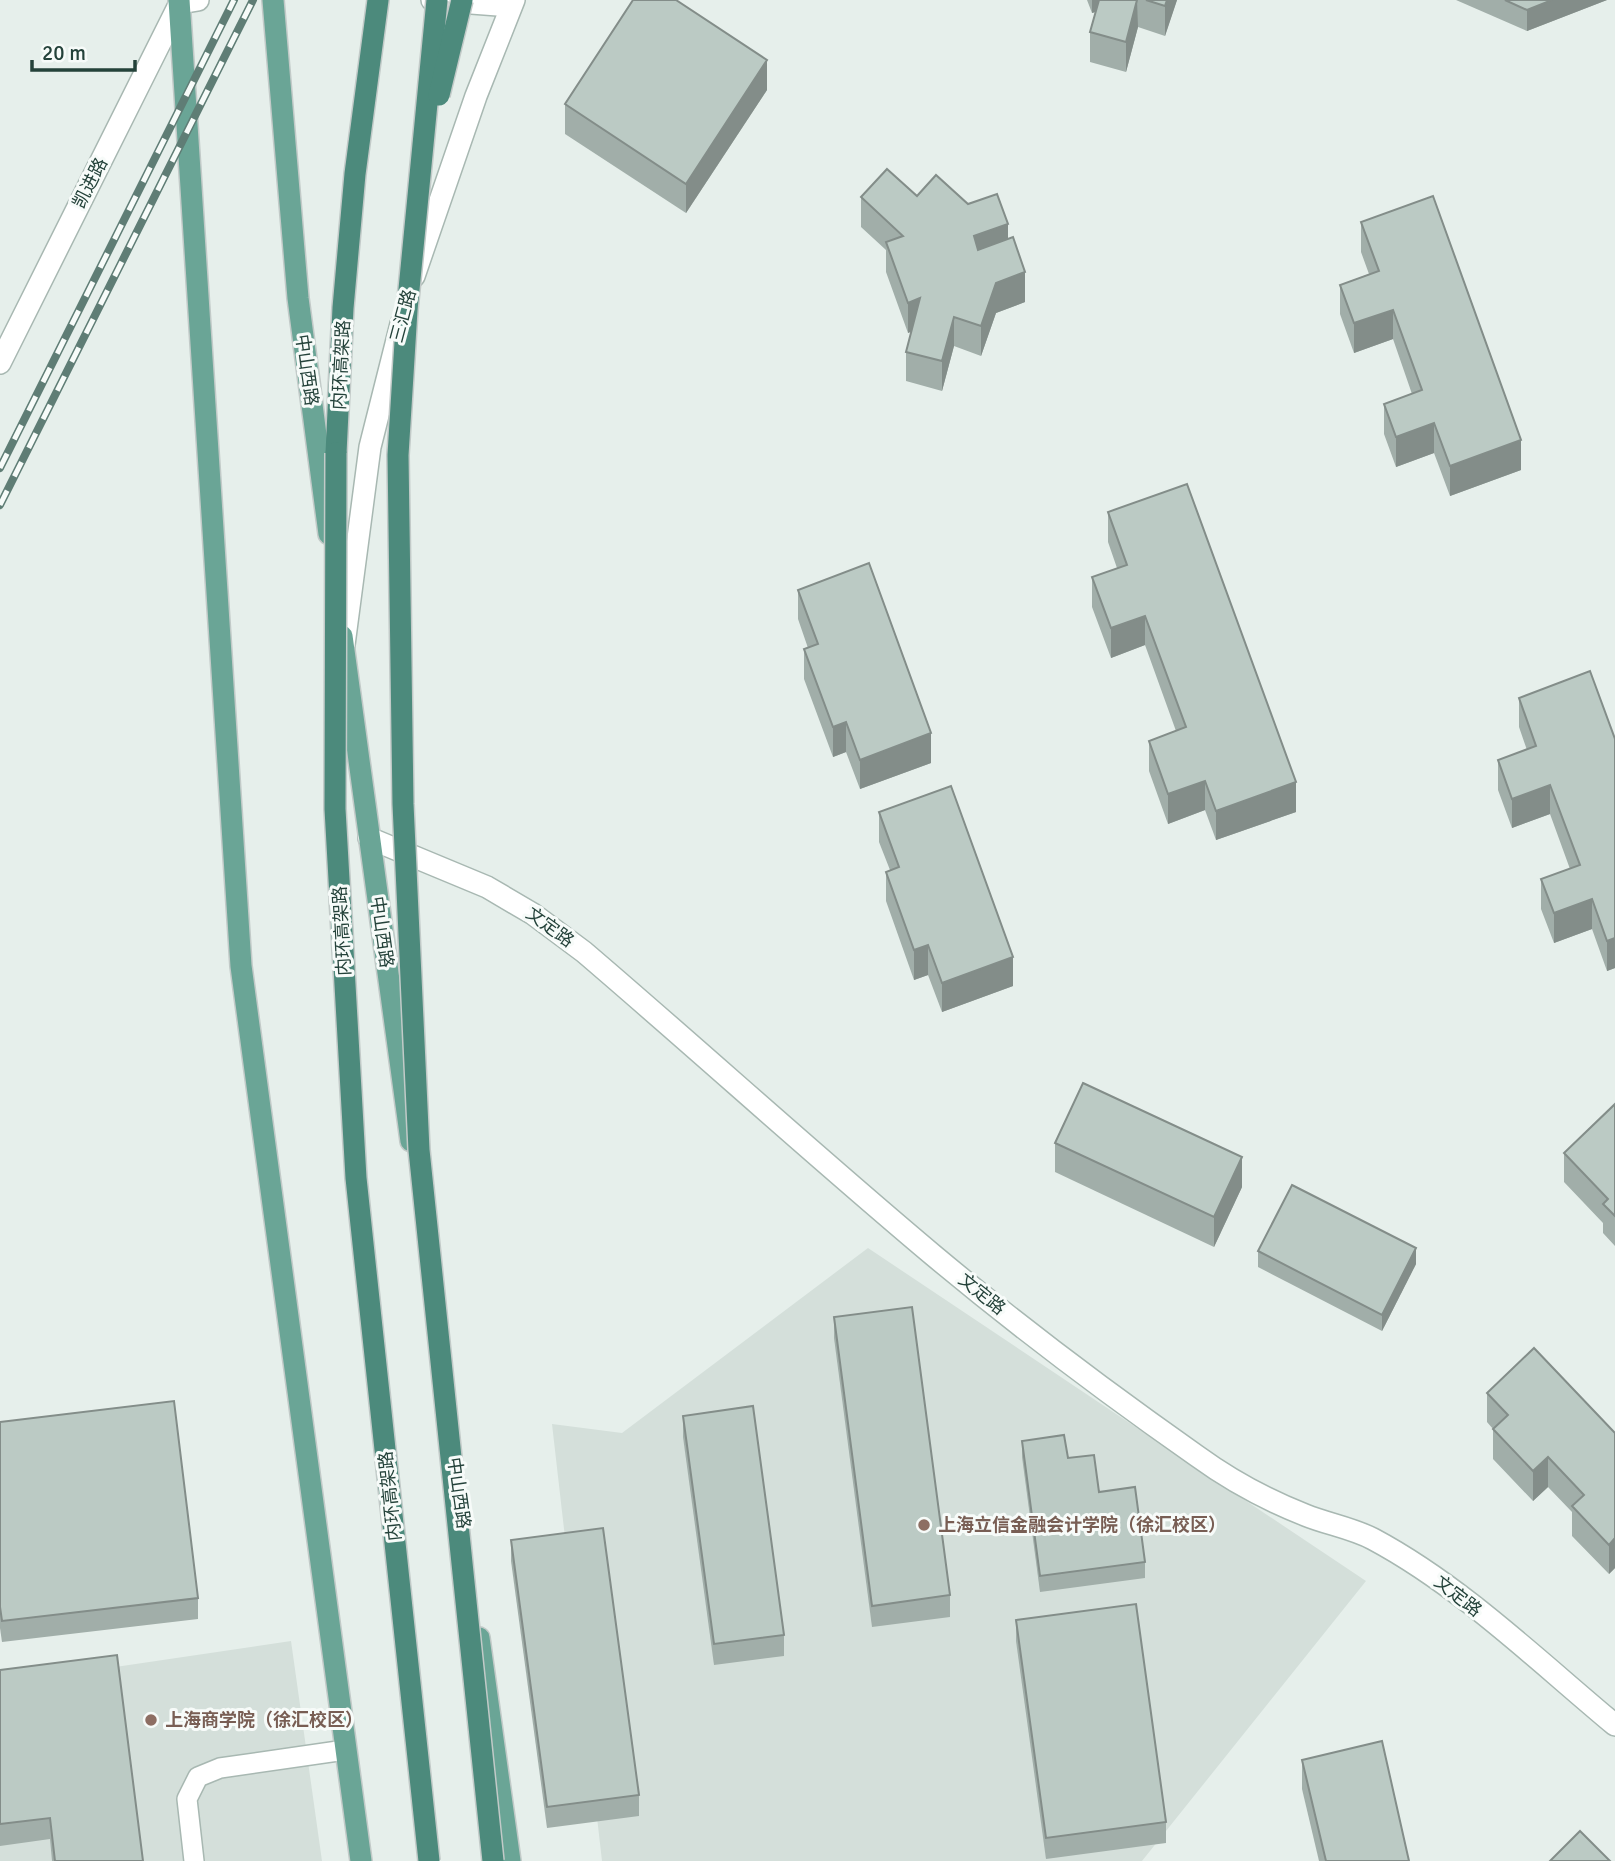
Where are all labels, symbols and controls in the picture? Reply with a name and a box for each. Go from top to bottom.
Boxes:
scale bar [32,28,135,72]
text: 20 m [42,40,86,66]
street label: 凯进路 [68,154,112,212]
street label: 三汇路 [385,287,421,345]
street label: 内环高架路 [328,319,354,411]
street label: 中山西路 [291,333,323,407]
street label: 内环高架路 [329,885,355,977]
street label: 中山西路 [366,895,398,969]
street label: 文定路 [522,902,578,952]
street label: 文定路 [954,1268,1010,1320]
street label: 内环高架路 [374,1450,406,1542]
street label: 中山西路 [443,1456,475,1530]
place label: 上海立信金融会计学院（徐汇校区） [938,1514,1226,1536]
marker: 上海立信金融会计学院（徐汇校区） [916,1517,932,1533]
street label: 文定路 [1430,1571,1486,1621]
place label: 上海商学院（徐汇校区） [165,1709,363,1731]
marker: 上海商学院（徐汇校区） [143,1712,159,1728]

